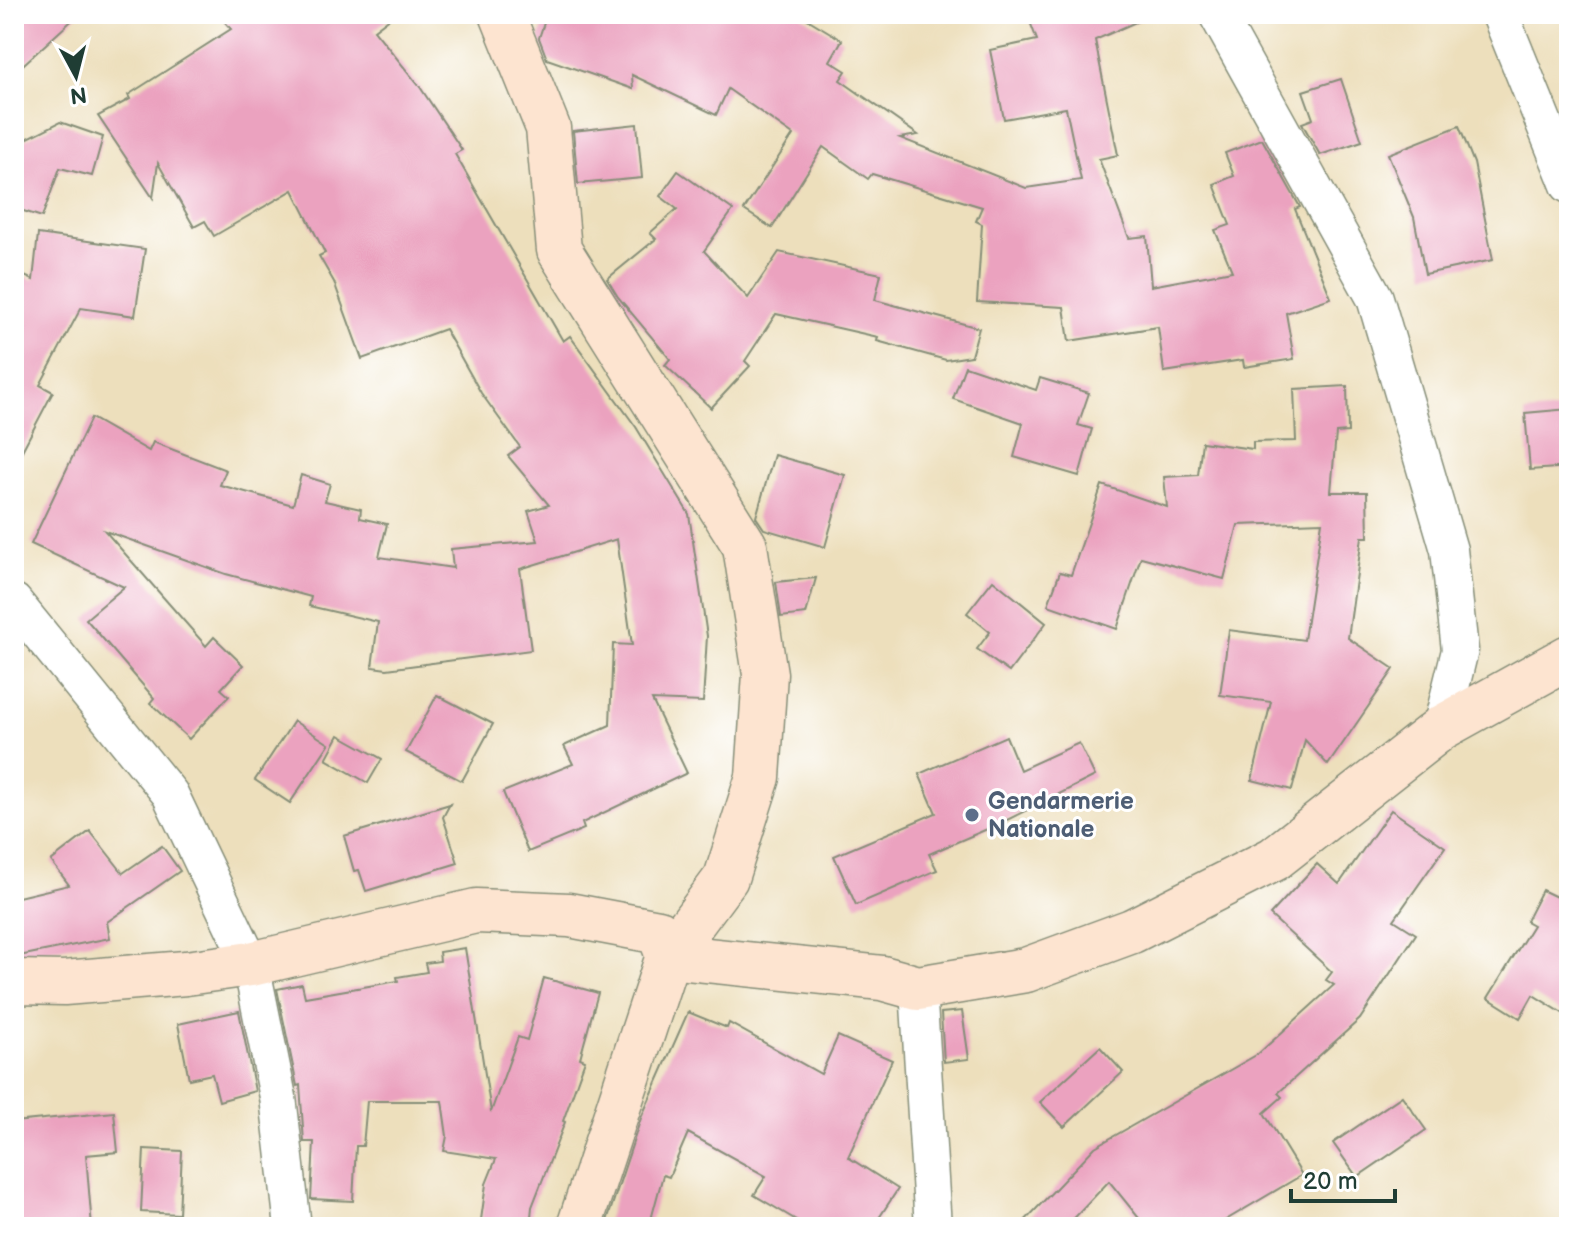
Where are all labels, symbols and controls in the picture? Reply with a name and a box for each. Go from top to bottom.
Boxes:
north arrow [36,36,116,116]
text: N [68,80,88,109]
place label: Gendarmerie Nationale [988,787,1134,844]
marker: Gendarmerie Nationale [963,806,981,824]
scale bar [1291,1153,1395,1203]
text: 20 m [1303,1167,1358,1196]

